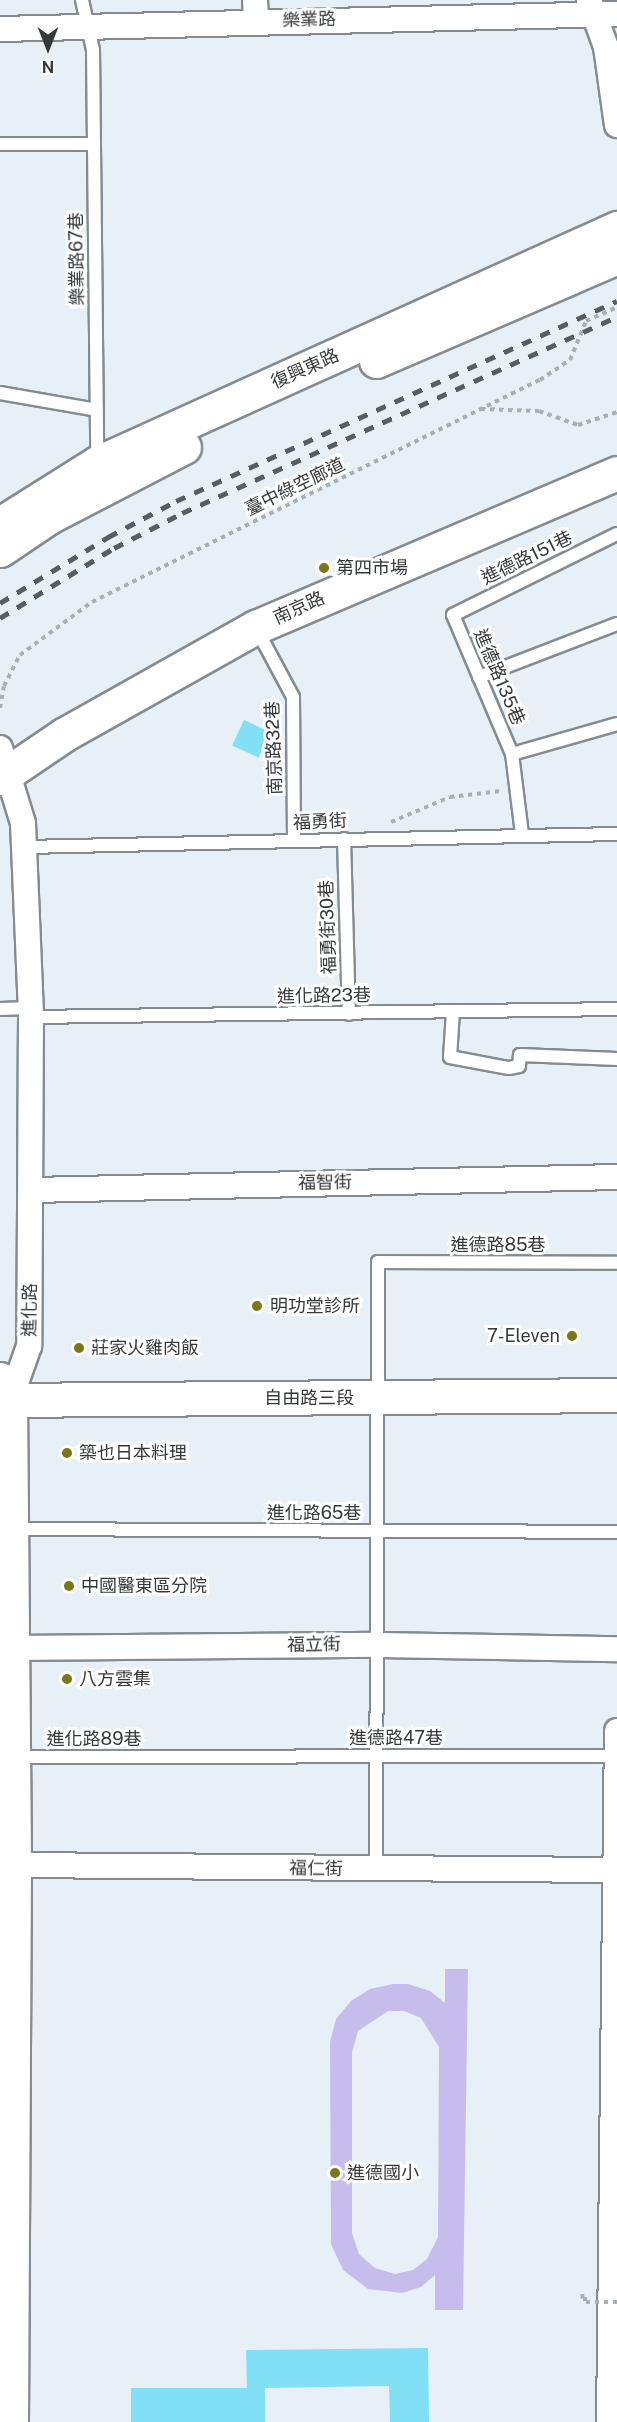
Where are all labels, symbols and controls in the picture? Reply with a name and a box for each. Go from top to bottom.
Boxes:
street label: 樂業路 [282,8,336,32]
north arrow [18,18,78,78]
text: N [42,57,54,76]
street label: 樂業路67巷 [65,212,89,306]
street label: 復興東路 [268,344,342,394]
street label: 臺中綠空廊道 [242,454,348,520]
street label: 進德路151巷 [478,527,576,589]
place label: 第四市場 [336,557,408,579]
marker: 第四市場 [317,561,331,575]
street label: 南京路 [270,587,328,629]
street label: 進德路135巷 [469,626,529,728]
street label: 南京路32巷 [262,701,286,795]
street label: 福勇街 [292,810,348,834]
street label: 福勇街30巷 [316,880,340,974]
street label: 進化路23巷 [277,984,371,1008]
street label: 福智街 [298,1172,352,1194]
street label: 進德路85巷 [450,1234,546,1256]
street label: 進化路 [19,1283,41,1337]
place label: 明功堂診所 [270,1295,360,1317]
marker: 明功堂診所 [248,1297,266,1315]
place label: 7-Eleven [487,1325,560,1347]
marker: 7-Eleven [565,1329,579,1343]
place label: 莊家火雞肉飯 [91,1337,199,1359]
marker: 莊家火雞肉飯 [72,1341,86,1355]
street label: 自由路三段 [264,1387,354,1409]
place label: 築也日本料理 [79,1442,187,1464]
marker: 築也日本料理 [60,1446,74,1460]
street label: 進化路65巷 [267,1502,361,1524]
place label: 中國醫東區分院 [81,1575,207,1597]
marker: 中國醫東區分院 [62,1579,76,1593]
street label: 福立街 [287,1634,341,1656]
place label: 八方雲集 [79,1668,151,1690]
marker: 八方雲集 [60,1672,74,1686]
street label: 進德路47巷 [349,1727,443,1749]
street label: 進化路89巷 [47,1728,141,1750]
street label: 福仁街 [289,1858,343,1880]
place label: 進德國小 [347,2162,419,2184]
marker: 進德國小 [328,2166,342,2180]

